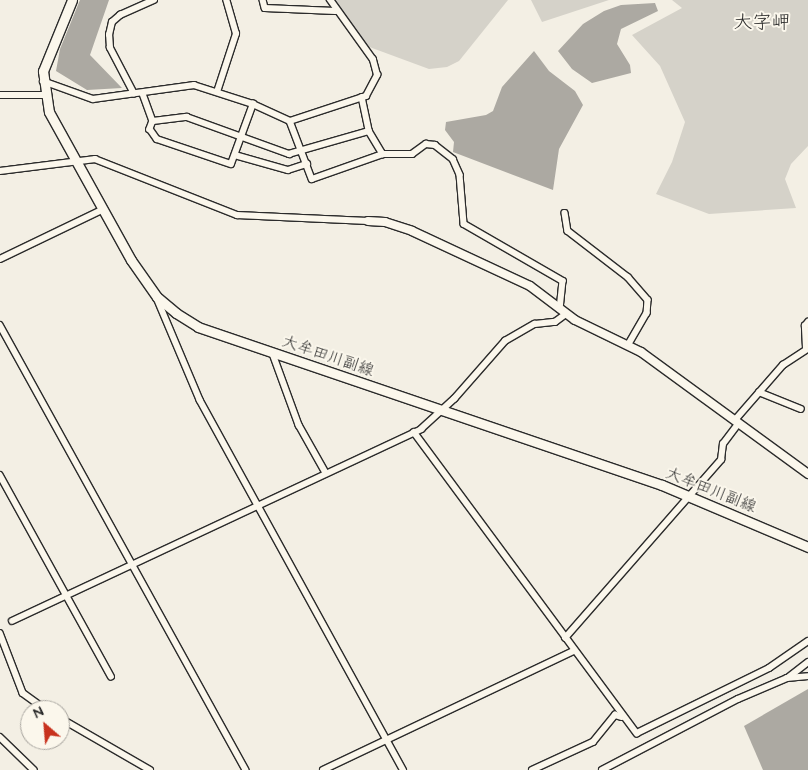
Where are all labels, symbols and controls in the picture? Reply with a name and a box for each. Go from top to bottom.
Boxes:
district label: 大字岬 [734,12,790,34]
street label: 大牟田川副線 [279,331,377,381]
street label: 大牟田川副線 [663,463,759,517]
north arrow [20,700,70,750]
text: N [30,702,47,723]

